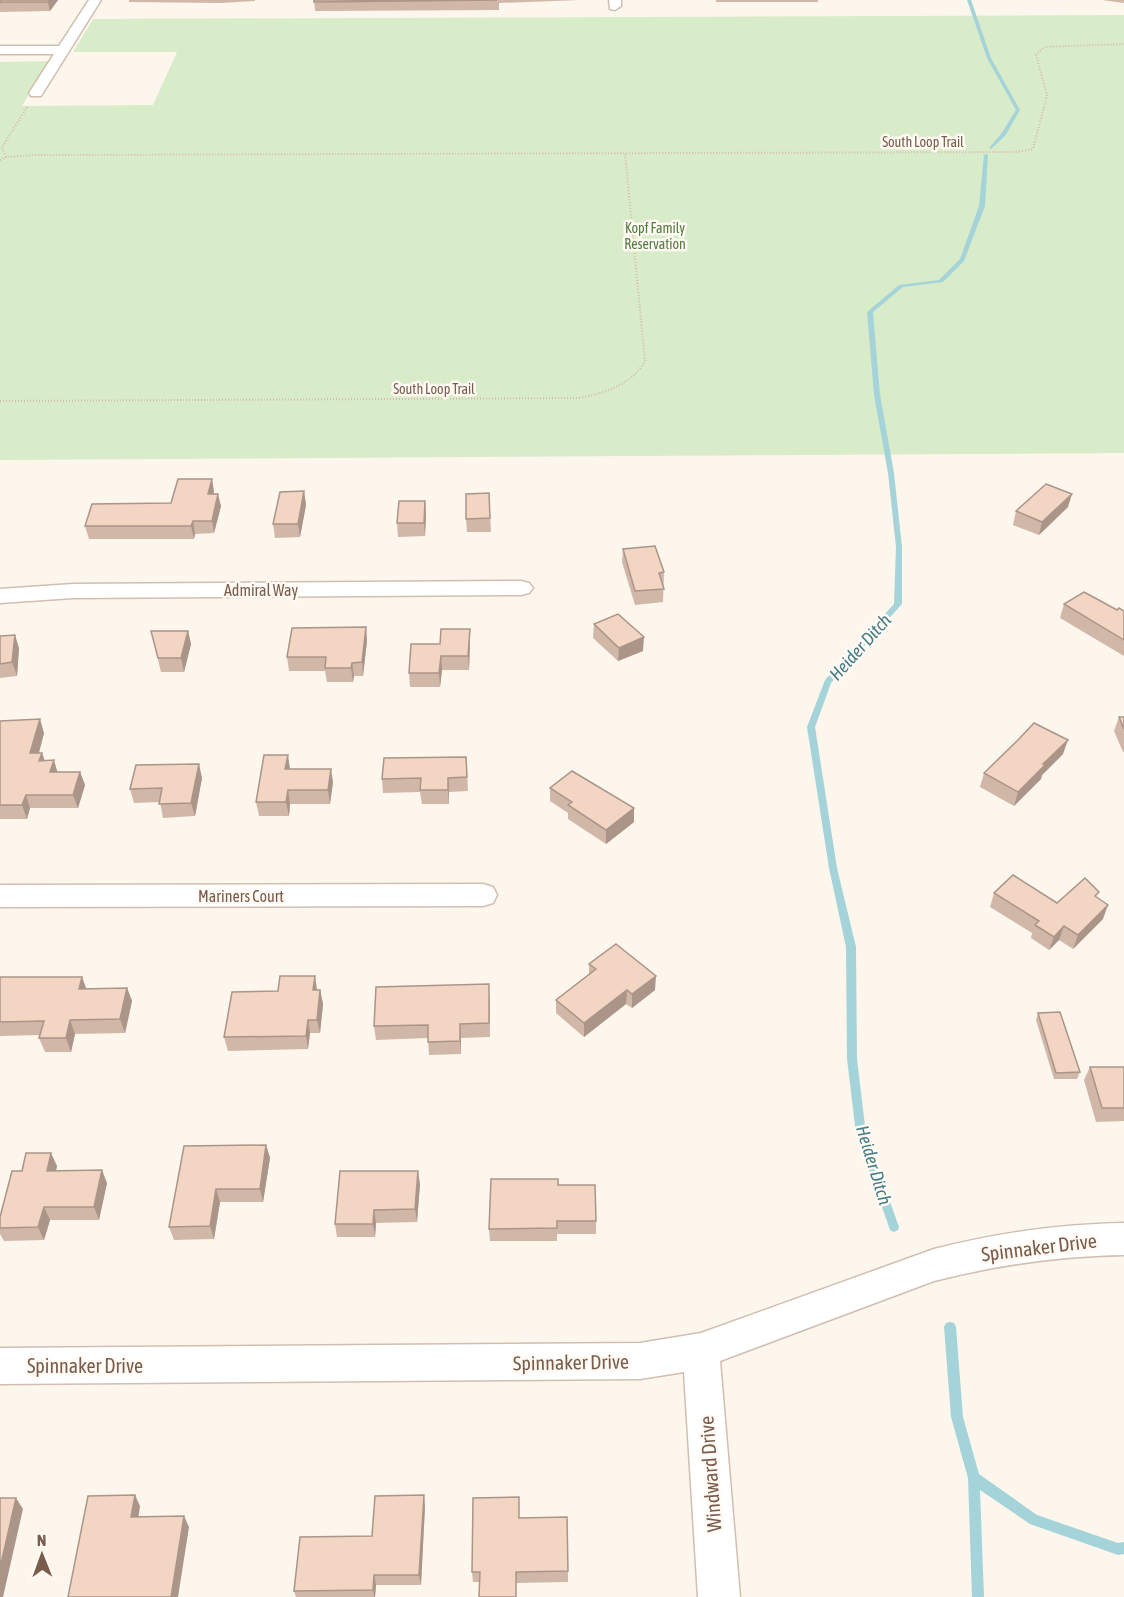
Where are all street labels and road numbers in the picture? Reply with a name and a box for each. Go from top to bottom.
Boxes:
street label: South Loop Trail [882,134,964,150]
street label: South Loop Trail [393,381,475,397]
street label: Admiral Way [224,581,298,600]
street label: Mariners Court [198,887,284,905]
street label: Spinnaker Drive [980,1229,1098,1265]
street label: Spinnaker Drive [513,1349,629,1375]
street label: Spinnaker Drive [27,1354,143,1377]
street label: Windward Drive [694,1415,726,1533]

